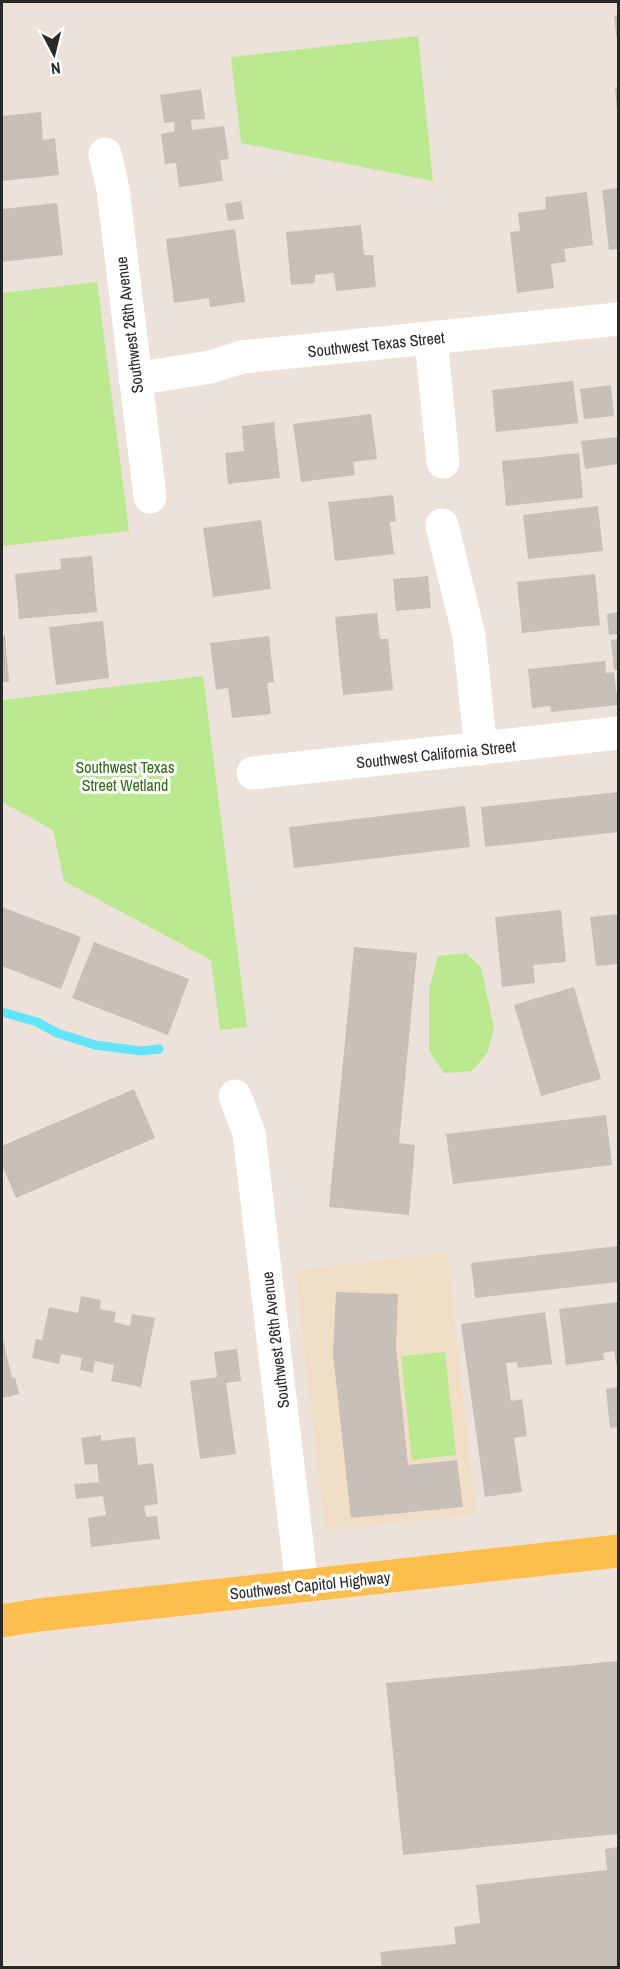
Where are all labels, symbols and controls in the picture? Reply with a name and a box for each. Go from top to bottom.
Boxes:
north arrow [24,24,84,84]
text: N [50,57,62,80]
street label: Southwest 26th Avenue [110,255,148,395]
street label: Southwest Texas Street [306,326,446,362]
street label: Southwest California Street [355,735,517,773]
park label: Southwest Texas Street Wetland [76,756,174,796]
street label: Southwest 26th Avenue [256,1270,294,1410]
street label: Southwest Capitol Highway [229,1566,392,1604]

